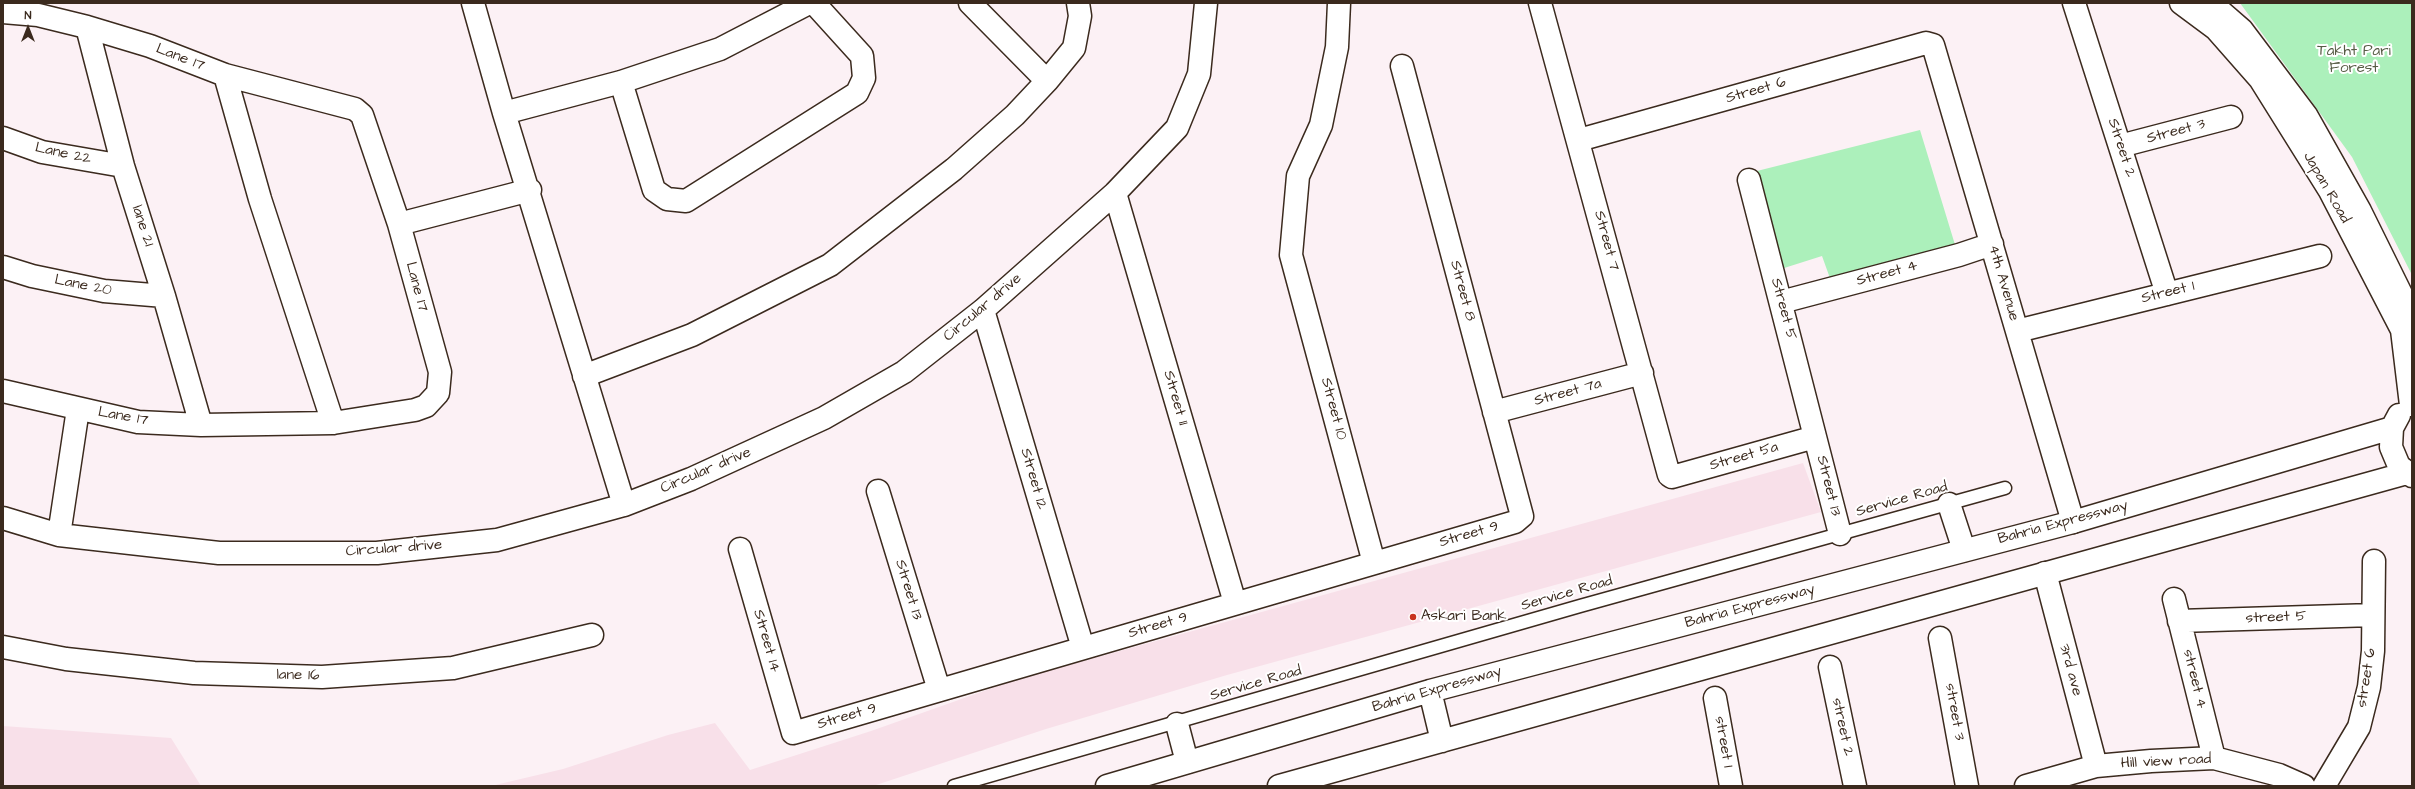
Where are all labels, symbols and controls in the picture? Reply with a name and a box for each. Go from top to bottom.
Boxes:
north arrow [8,8,48,48]
text: N [25,8,31,23]
street label: Lane 17 [153,40,207,76]
park label: Takht Pari Forest [2317,43,2391,78]
street label: Street 6 [1724,74,1788,108]
street label: Street 2 [2103,116,2139,180]
street label: Street 3 [2145,116,2207,148]
street label: Lane 22 [33,139,93,169]
street label: Japan Road [2298,149,2354,227]
street label: lane 21 [127,203,157,249]
street label: Street 7 [1589,209,1623,273]
street label: 4th Avenue [1984,243,2022,323]
street label: Street 4 [1854,257,1920,291]
street label: Street 8 [1445,259,1479,323]
street label: Lane 17 [401,260,431,314]
street label: Circular drive [940,270,1026,346]
street label: Lane 20 [53,272,113,300]
street label: Street 5 [1766,276,1800,342]
street label: Street 1 [2140,278,2196,308]
street label: Street 11 [1159,369,1191,427]
street label: Street 7a [1532,375,1604,411]
street label: Street 10 [1316,376,1350,442]
street label: Lane 17 [96,404,150,430]
street label: Street 5a [1708,439,1780,475]
street label: Circular drive [658,444,754,498]
street label: Street 12 [1016,446,1050,512]
street label: Street 13 [1812,454,1844,518]
street label: Service Road [1854,478,1950,522]
street label: Bahria Expressway [1996,497,2130,549]
street label: Street 9 [1437,518,1501,552]
street label: Circular drive [345,537,443,561]
street label: Street 13 [890,558,926,622]
street label: Service Road [1519,572,1615,616]
street label: Bahria Expressway [1683,581,1817,633]
street label: Street 14 [748,608,784,674]
place label: Askari Bank [1421,608,1507,626]
street label: street 5 [2245,608,2307,628]
street label: Street 9 [1126,609,1190,643]
marker: Askari Bank [1408,612,1418,622]
street label: 3rd ave [2054,642,2086,698]
street label: street 6 [2353,647,2381,709]
street label: street 4 [2178,648,2210,710]
street label: Service Road [1208,662,1304,706]
street label: Bahria Expressway [1370,663,1504,717]
street label: lane 16 [276,667,320,685]
street label: street 3 [1940,682,1968,742]
street label: street 2 [1827,696,1857,758]
street label: Street 9 [815,700,879,734]
street label: street 1 [1710,715,1736,769]
street label: Hill view road [2120,751,2212,773]

